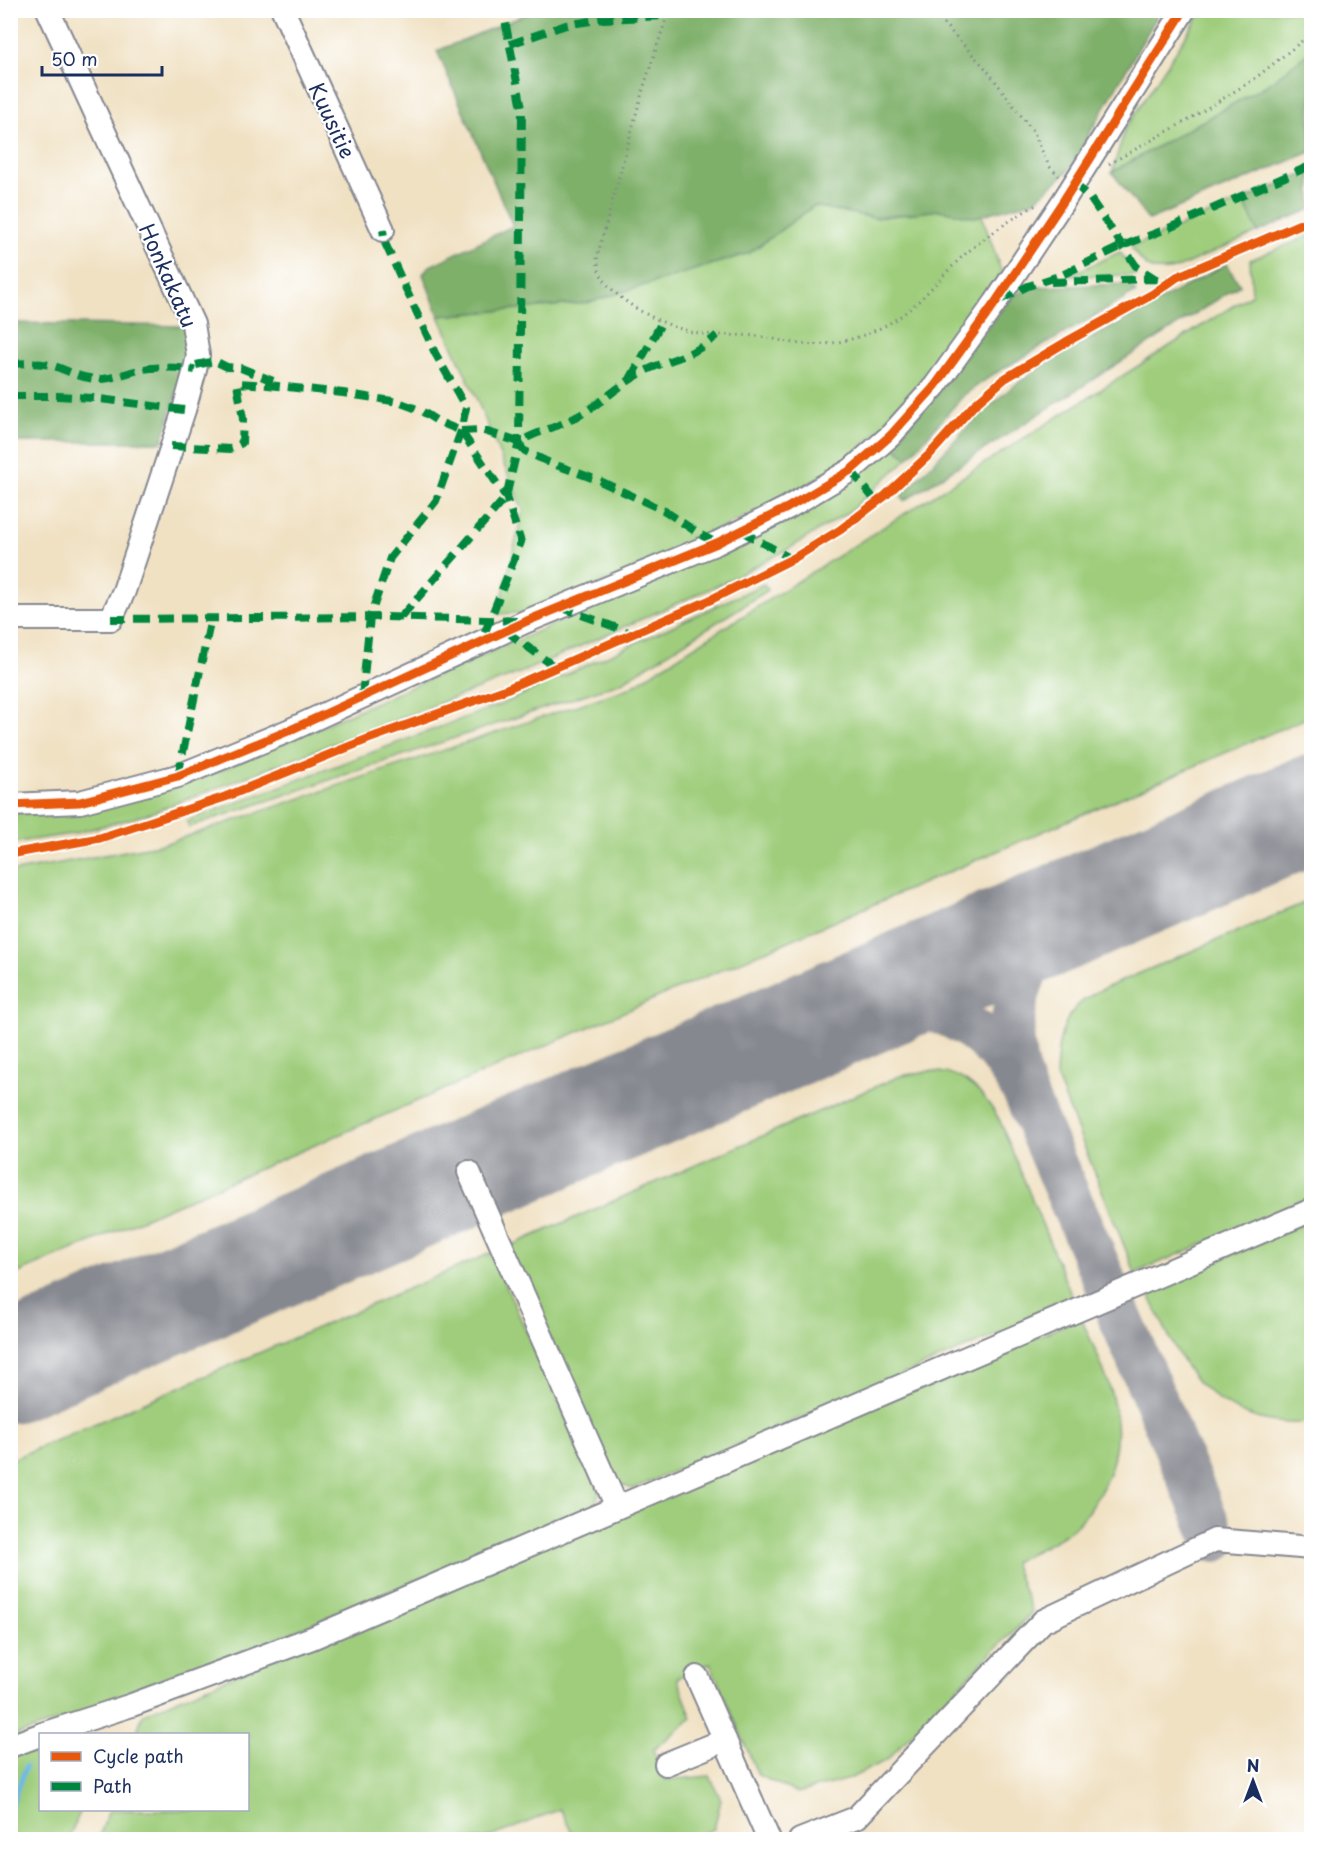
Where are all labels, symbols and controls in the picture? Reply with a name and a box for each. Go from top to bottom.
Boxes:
scale bar [42,39,162,77]
text: 50 m [51,45,98,72]
street label: Kuusitie [301,77,365,163]
street label: Honkakatu [132,218,206,332]
legend [39,1733,249,1811]
text: Cycle path [93,1742,184,1769]
north arrow [1223,1751,1283,1811]
text: N [1247,1753,1259,1777]
text: Path [93,1772,132,1799]

